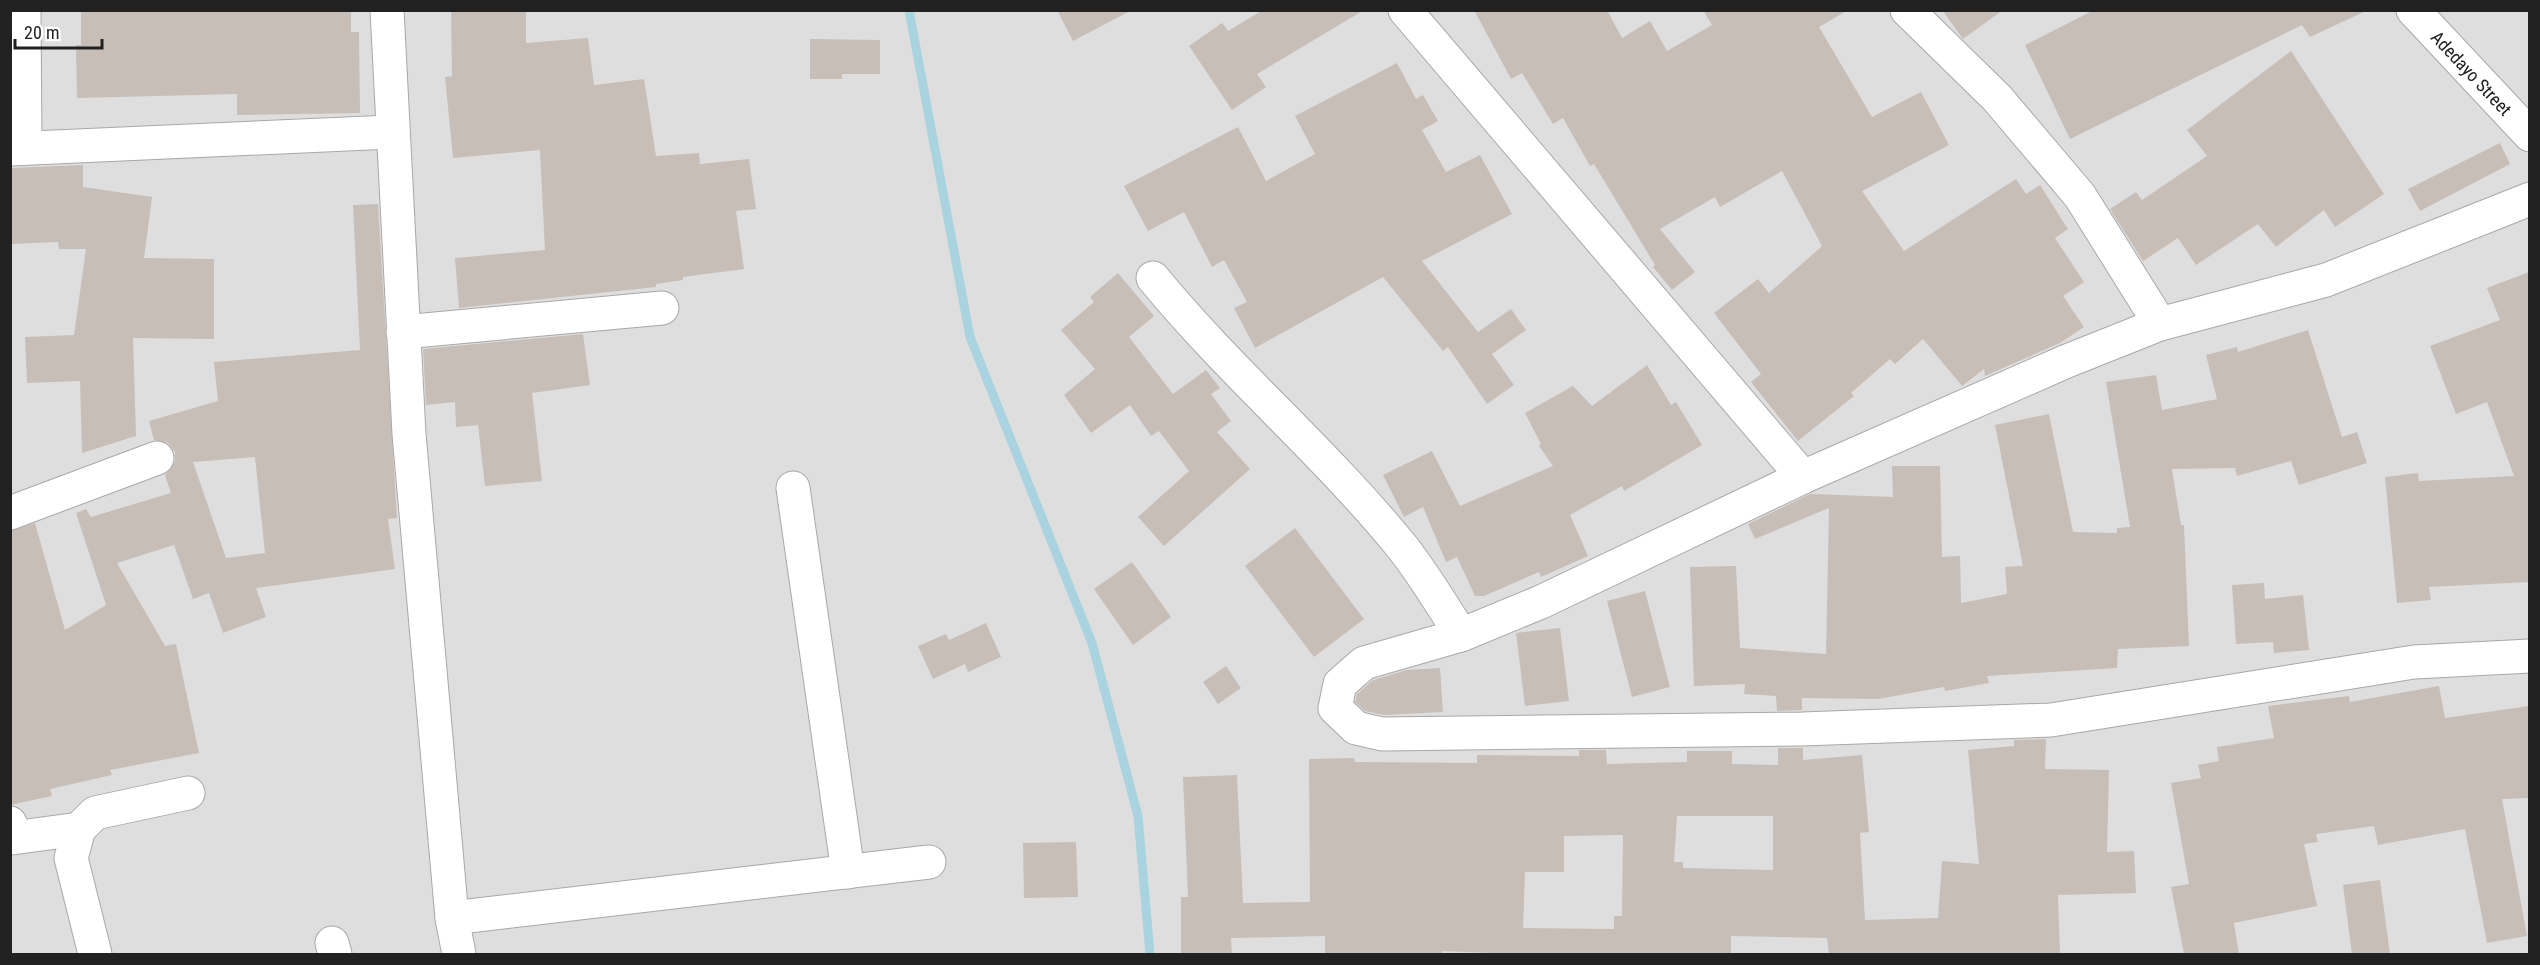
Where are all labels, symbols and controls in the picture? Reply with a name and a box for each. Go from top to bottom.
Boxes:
scale bar [15,12,102,50]
text: 20 m [24,22,59,43]
street label: Adedayo Street [2427,26,2516,119]

